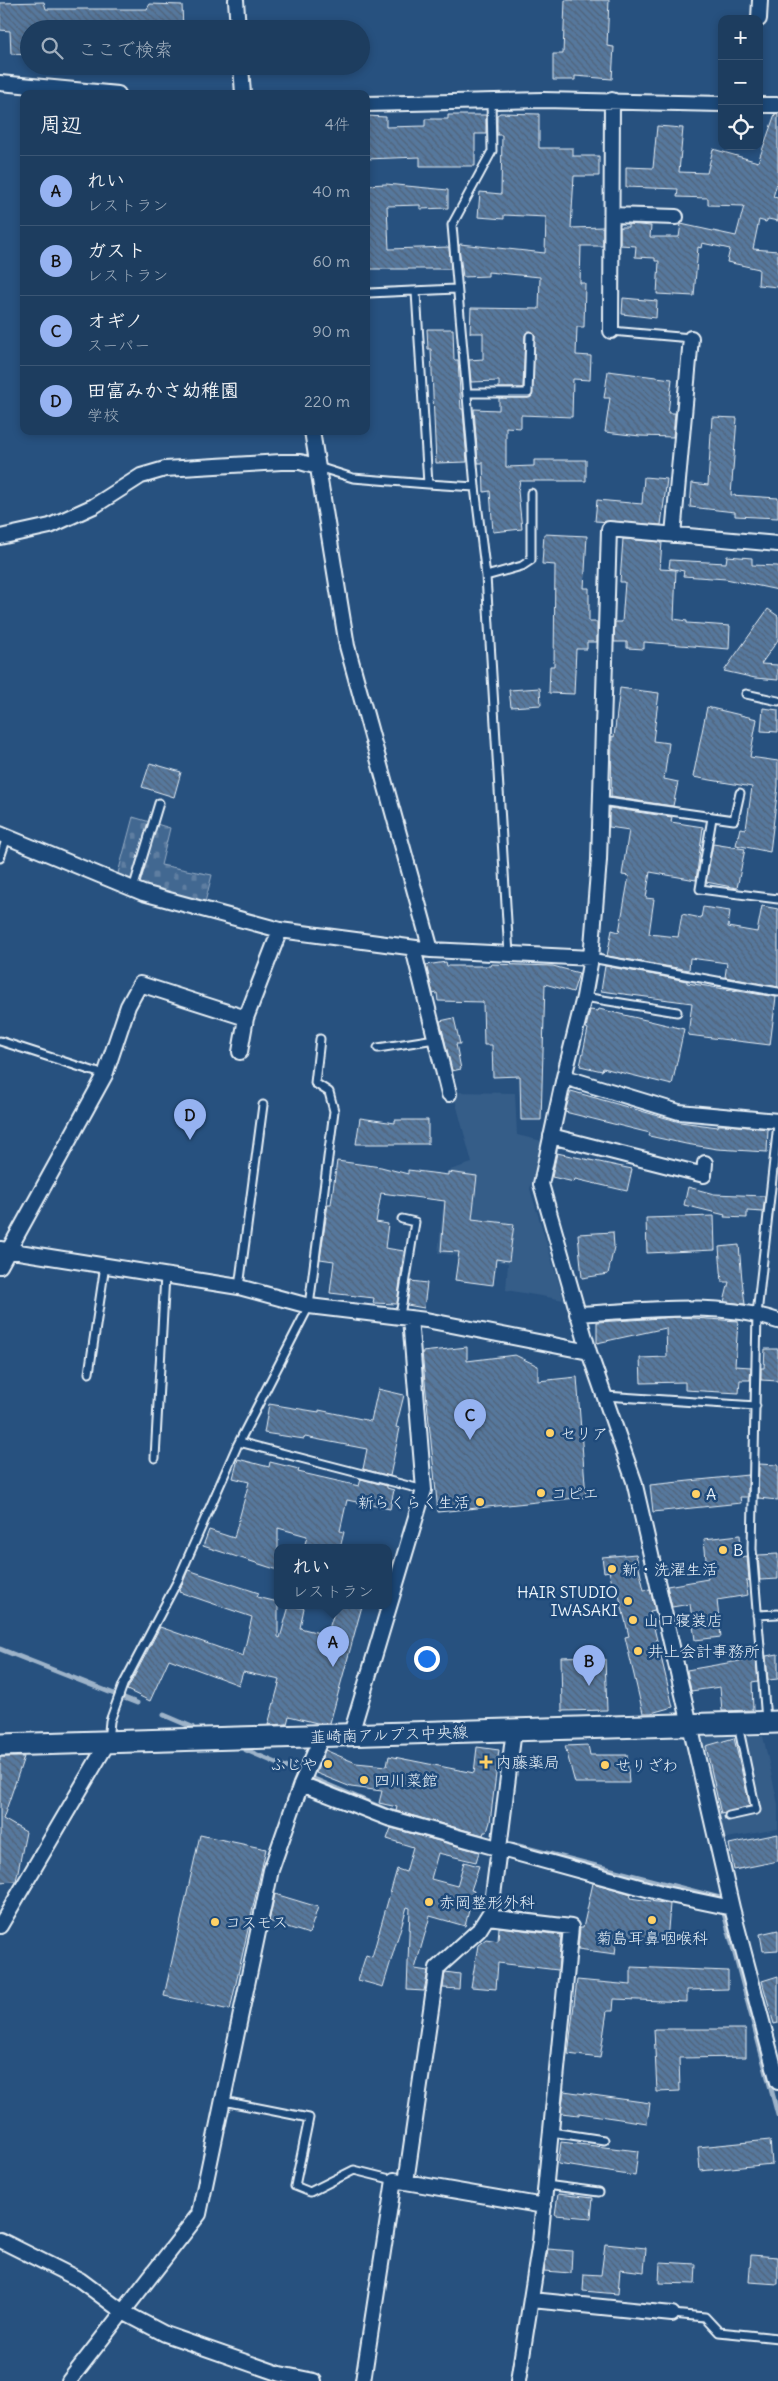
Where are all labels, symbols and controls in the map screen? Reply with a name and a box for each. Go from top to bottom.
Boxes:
map controls [718,15,763,150]
button: + [718,15,763,60]
search box [20,20,370,75]
icon: search [38,34,66,62]
text: ここで検索 [78,37,173,61]
button: − [718,60,763,105]
button: locate [718,105,763,150]
text: 周辺 [40,111,82,138]
text: 4件 [325,114,350,134]
text: れい [87,168,125,192]
text: A [51,181,61,201]
text: 40 m [312,181,350,201]
text: レストラン [87,195,168,215]
text: ガスト [87,238,146,262]
text: B [51,251,61,271]
text: 60 m [312,251,350,271]
text: レストラン [87,265,168,285]
text: オギノ [87,308,144,332]
text: C [51,321,61,341]
text: 90 m [312,321,350,341]
text: スーパー [87,335,150,355]
text: 田富みかさ幼稚園 [87,378,239,402]
text: D [50,391,62,411]
text: 220 m [304,391,350,411]
text: 学校 [87,405,119,425]
pin: D [174,1099,206,1140]
pin: C [454,1399,486,1440]
place label: セリア [560,1423,608,1443]
marker: セリア [544,1427,556,1439]
place label: コピエ [551,1483,599,1503]
place label: A [706,1484,716,1504]
marker: コピエ [535,1487,547,1499]
marker: A [690,1488,702,1500]
place label: 新らくらく生活 [358,1492,470,1512]
marker: 新らくらく生活 [474,1496,486,1508]
place label: B [733,1540,743,1560]
popup [274,1544,392,1609]
marker: B [717,1544,729,1556]
text: れい [292,1554,330,1578]
place label: 新・洗濯生活 [622,1559,718,1579]
marker: 新・洗濯生活 [606,1563,618,1575]
text: レストラン [292,1581,374,1601]
place label: HAIR STUDIO IWASAKI [517,1582,618,1620]
marker: HAIR STUDIO IWASAKI [622,1595,634,1607]
place label: 山口寝装店 [643,1610,723,1630]
marker: 山口寝装店 [627,1614,639,1626]
pin: A [317,1626,349,1667]
place label: 井上会計事務所 [648,1641,760,1661]
pin: B [573,1645,605,1686]
marker: 井上会計事務所 [632,1645,644,1657]
your location [414,1646,440,1672]
street label: 韮崎南アルプス中央線 [309,1721,469,1747]
place label: 内藤薬局 [496,1752,560,1772]
place label: ふじや [270,1754,318,1774]
place label: せりざわ [615,1755,678,1775]
marker: 内藤薬局 [480,1756,492,1768]
marker: ふじや [322,1758,334,1770]
marker: せりざわ [599,1759,611,1771]
place label: 四川菜館 [374,1770,438,1790]
marker: 四川菜館 [358,1774,370,1786]
place label: 赤岡整形外科 [439,1892,535,1912]
marker: 赤岡整形外科 [423,1896,435,1908]
place label: コスモス [225,1912,288,1932]
marker: 菊島耳鼻咽喉科 [646,1914,658,1926]
marker: コスモス [209,1916,221,1928]
place label: 菊島耳鼻咽喉科 [596,1928,708,1948]

